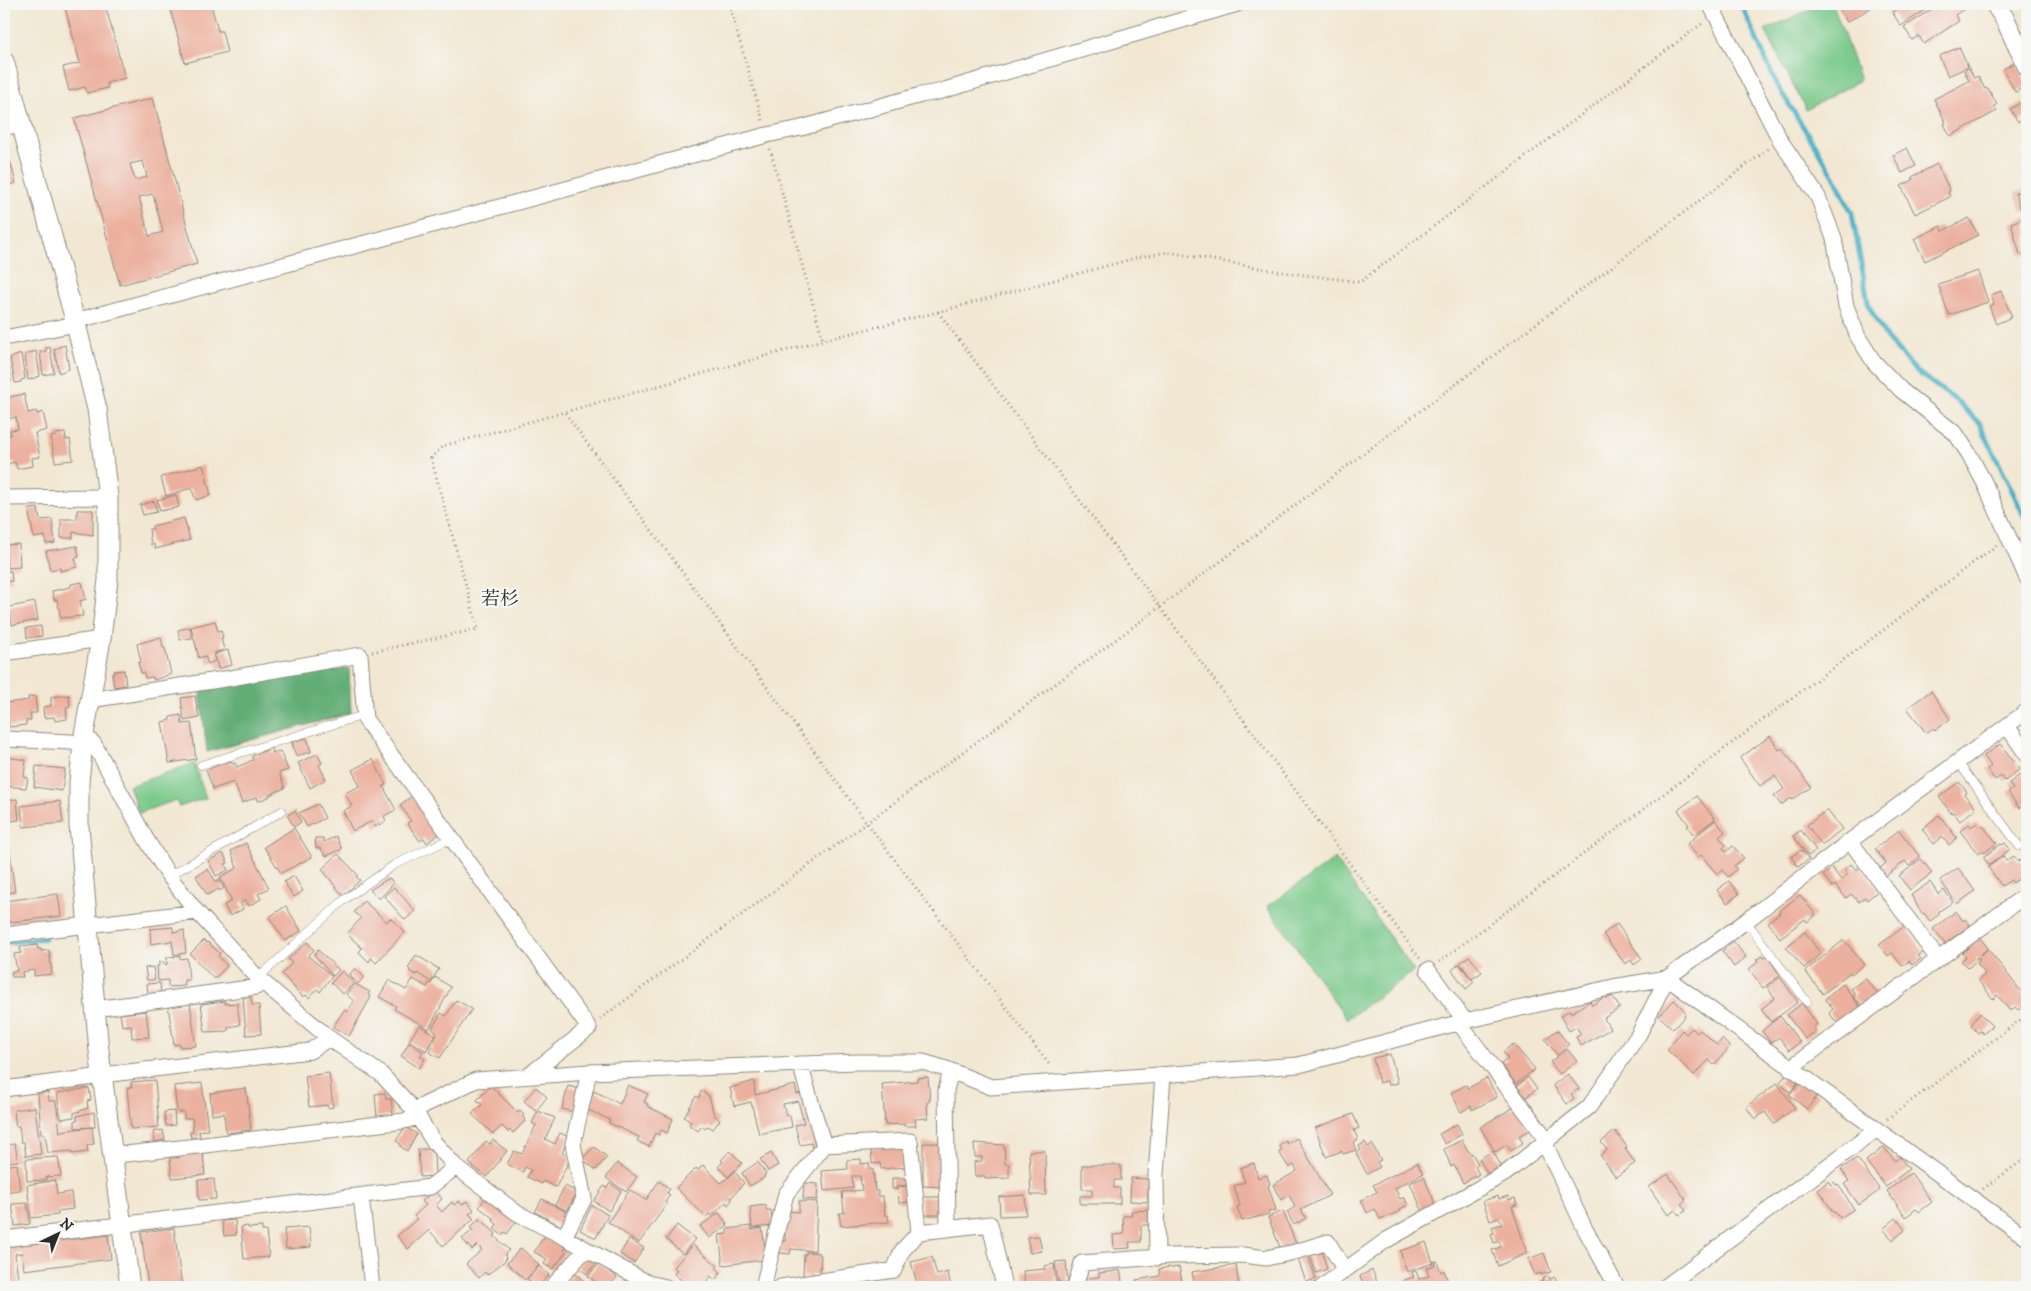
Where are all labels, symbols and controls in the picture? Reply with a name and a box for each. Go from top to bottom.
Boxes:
district label: 若杉 [481,588,519,611]
north arrow [32,1208,82,1258]
text: N [56,1215,77,1236]

